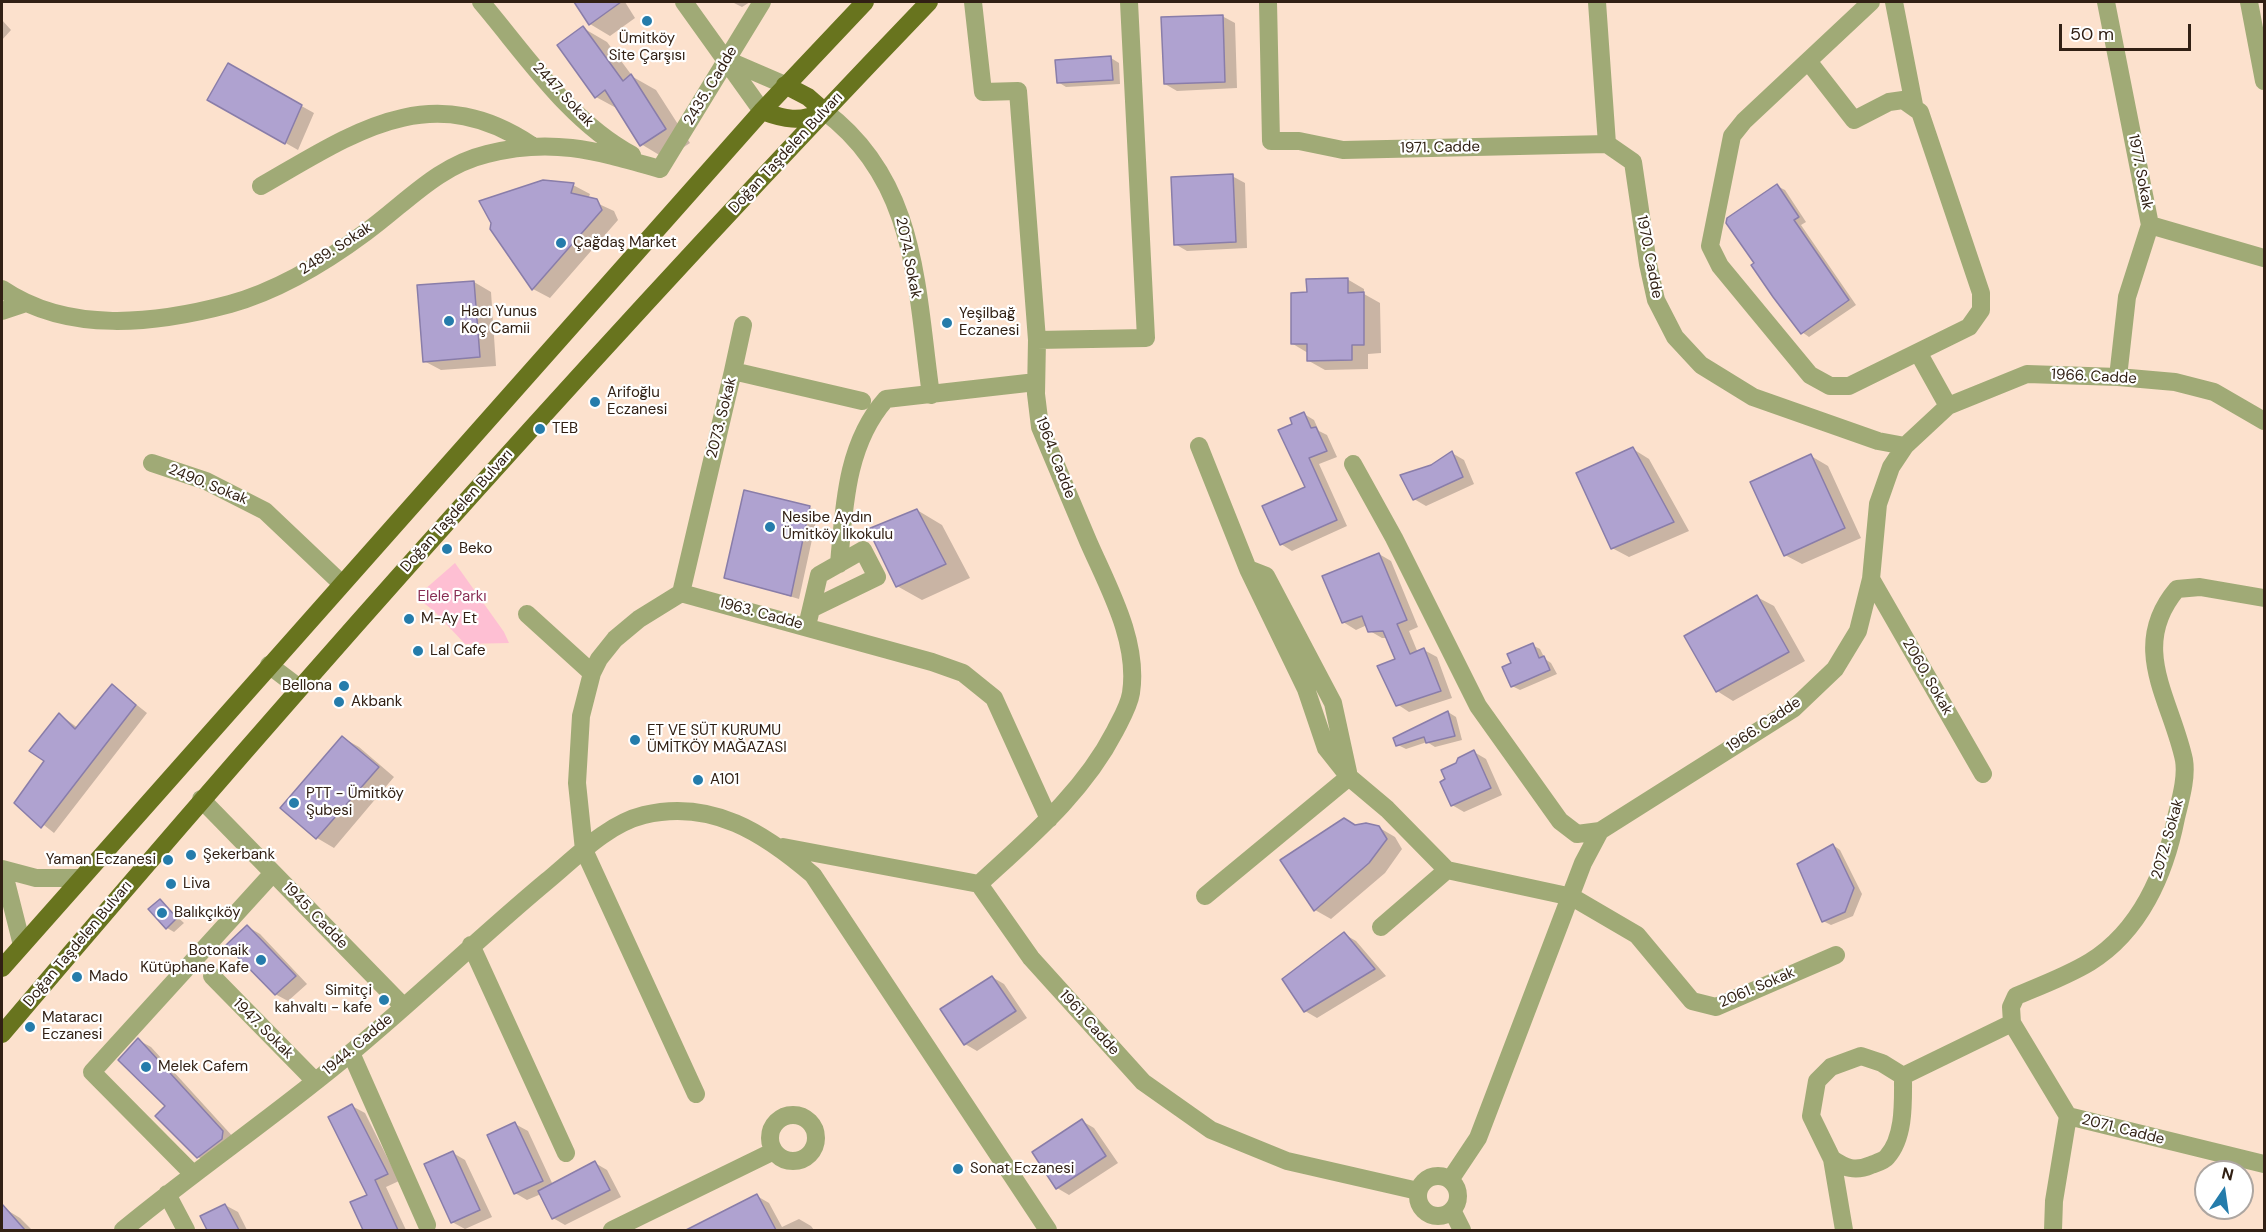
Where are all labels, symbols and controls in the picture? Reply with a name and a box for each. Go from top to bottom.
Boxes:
scale bar [2062,12,2194,50]
marker: Ümitköy Site Çarşısı [640,14,654,28]
text: 50 m [2070,22,2114,46]
place label: Ümitköy Site Çarşısı [609,30,685,65]
street label: 2435. Cadde [680,43,742,129]
street label: 2447. Sokak [529,59,597,131]
street label: Doğan Taşdelen Bulvarı [725,89,847,217]
street label: 1977. Sokak [2124,133,2156,211]
street label: 1971. Cadde [1400,138,1480,158]
street label: 1970. Cadde [1632,214,1666,300]
street label: 2074. Sokak [891,216,925,300]
street label: 2489. Sokak [296,219,376,279]
place label: Çağdaş Market [573,234,677,252]
marker: Çağdaş Market [554,236,568,250]
place label: Hacı Yunus Koç Camii [461,303,537,338]
place label: Yeşilbağ Eczanesi [959,305,1019,340]
marker: Hacı Yunus Koç Camii [442,314,456,328]
marker: Yeşilbağ Eczanesi [940,316,954,330]
street label: 1966. Cadde [2051,366,2137,388]
street label: 2073. Sokak [703,376,741,460]
place label: Arifoğlu Eczanesi [607,384,667,419]
marker: Arifoğlu Eczanesi [588,395,602,409]
street label: 1964. Cadde [1031,415,1079,501]
place label: TEB [552,420,578,438]
marker: TEB [533,422,547,436]
street label: Doğan Taşdelen Bulvarı [397,446,517,576]
street label: 2490. Sokak [166,461,250,509]
place label: Nesibe Aydın Ümitköy İlkokulu [782,509,893,544]
marker: Nesibe Aydın Ümitköy İlkokulu [763,520,777,534]
place label: Beko [459,540,492,558]
marker: Beko [440,542,454,556]
park label: Elele Parkı [417,588,487,606]
street label: 1963. Cadde [717,594,805,634]
place label: M-Ay Et [421,610,477,628]
marker: M-Ay Et [402,612,416,626]
street label: 2060. Sokak [1898,635,1956,719]
place label: Lal Cafe [430,642,486,660]
marker: Lal Cafe [411,644,425,658]
place label: Bellona [282,677,332,695]
marker: Bellona [337,679,351,693]
place label: Akbank [351,693,402,711]
street label: 1966. Cadde [1724,694,1804,756]
marker: Akbank [332,695,346,709]
place label: ET VE SÜT KURUMU ÜMİTKÖY MAĞAZASI [647,722,787,757]
marker: ET VE SÜT KURUMU ÜMİTKÖY MAĞAZASI [628,733,642,747]
place label: A101 [710,771,739,789]
marker: A101 [691,773,705,787]
place label: PTT - Ümitköy Şubesi [306,785,404,820]
marker: PTT - Ümitköy Şubesi [287,796,301,810]
street label: 2072. Sokak [2148,797,2188,881]
place label: Şekerbank [203,846,275,864]
marker: Şekerbank [184,848,198,862]
place label: Yaman Eczanesi [46,851,156,869]
marker: Yaman Eczanesi [161,853,175,867]
place label: Liva [183,875,210,893]
street label: Doğan Taşdelen Bulvarı [20,877,136,1011]
marker: Liva [164,877,178,891]
street label: 1945. Cadde [279,879,351,953]
place label: Balıkçıköy [174,904,240,922]
marker: Balıkçıköy [155,906,169,920]
place label: Botonaik Kütüphane Kafe [140,942,249,977]
marker: Botonaik Kütüphane Kafe [254,953,268,967]
street label: 2061. Sokak [1716,964,1798,1012]
place label: Mado [89,968,128,986]
marker: Mado [70,970,84,984]
place label: Simitçi kahvaltı - kafe [275,982,372,1017]
street label: 1961. Cadde [1055,987,1123,1059]
marker: Simitçi kahvaltı - kafe [377,993,391,1007]
street label: 1947. Sokak [229,995,297,1063]
place label: Mataracı Eczanesi [42,1009,102,1044]
street label: 1944. Cadde [319,1011,397,1079]
marker: Mataracı Eczanesi [23,1020,37,1034]
place label: Melek Cafem [158,1058,248,1076]
marker: Melek Cafem [139,1060,153,1074]
street label: 2071. Cadde [2080,1111,2166,1149]
place label: Sonat Eczanesi [970,1160,1074,1178]
north arrow [2194,1160,2254,1220]
marker: Sonat Eczanesi [951,1162,965,1176]
text: N [2220,1162,2236,1185]

